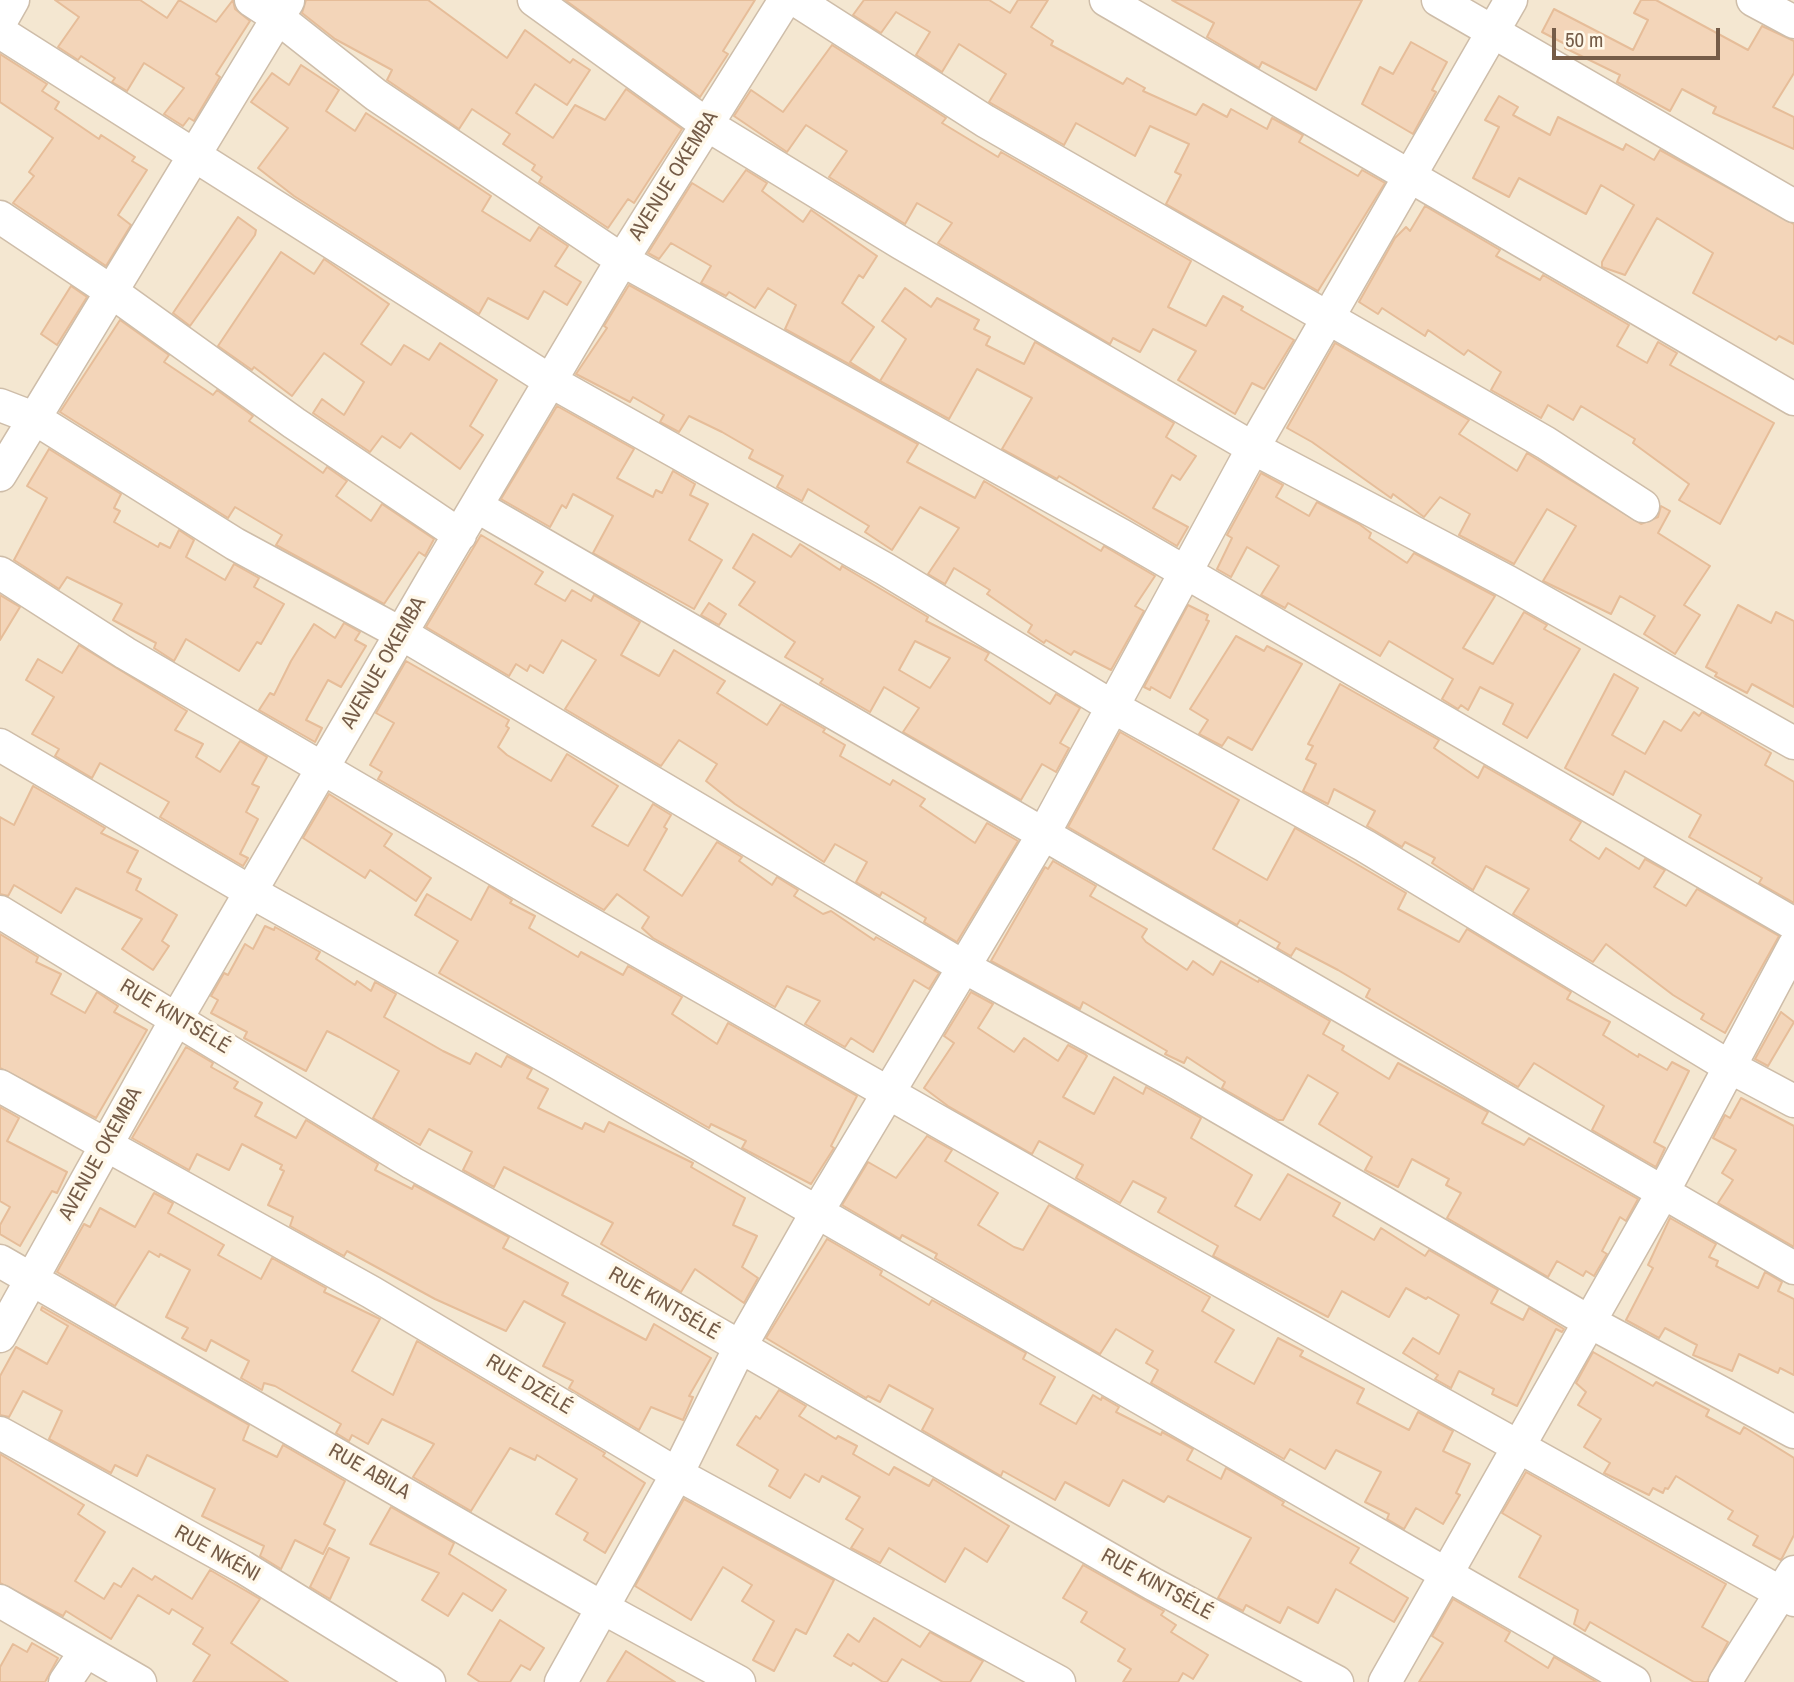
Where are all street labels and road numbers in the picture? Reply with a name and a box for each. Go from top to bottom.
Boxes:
street label: AVENUE OKEMBA [624,107,724,245]
street label: AVENUE OKEMBA [336,593,432,733]
street label: RUE KINTSÉLÉ [115,974,235,1060]
street label: AVENUE OKEMBA [54,1083,148,1225]
street label: RUE KINTSÉLÉ [604,1262,724,1346]
street label: RUE DZÉLÉ [481,1349,577,1421]
street label: RUE ABILA [324,1439,414,1505]
street label: RUE NKÉNI [170,1520,264,1588]
street label: RUE KINTSÉLÉ [1096,1544,1218,1626]

